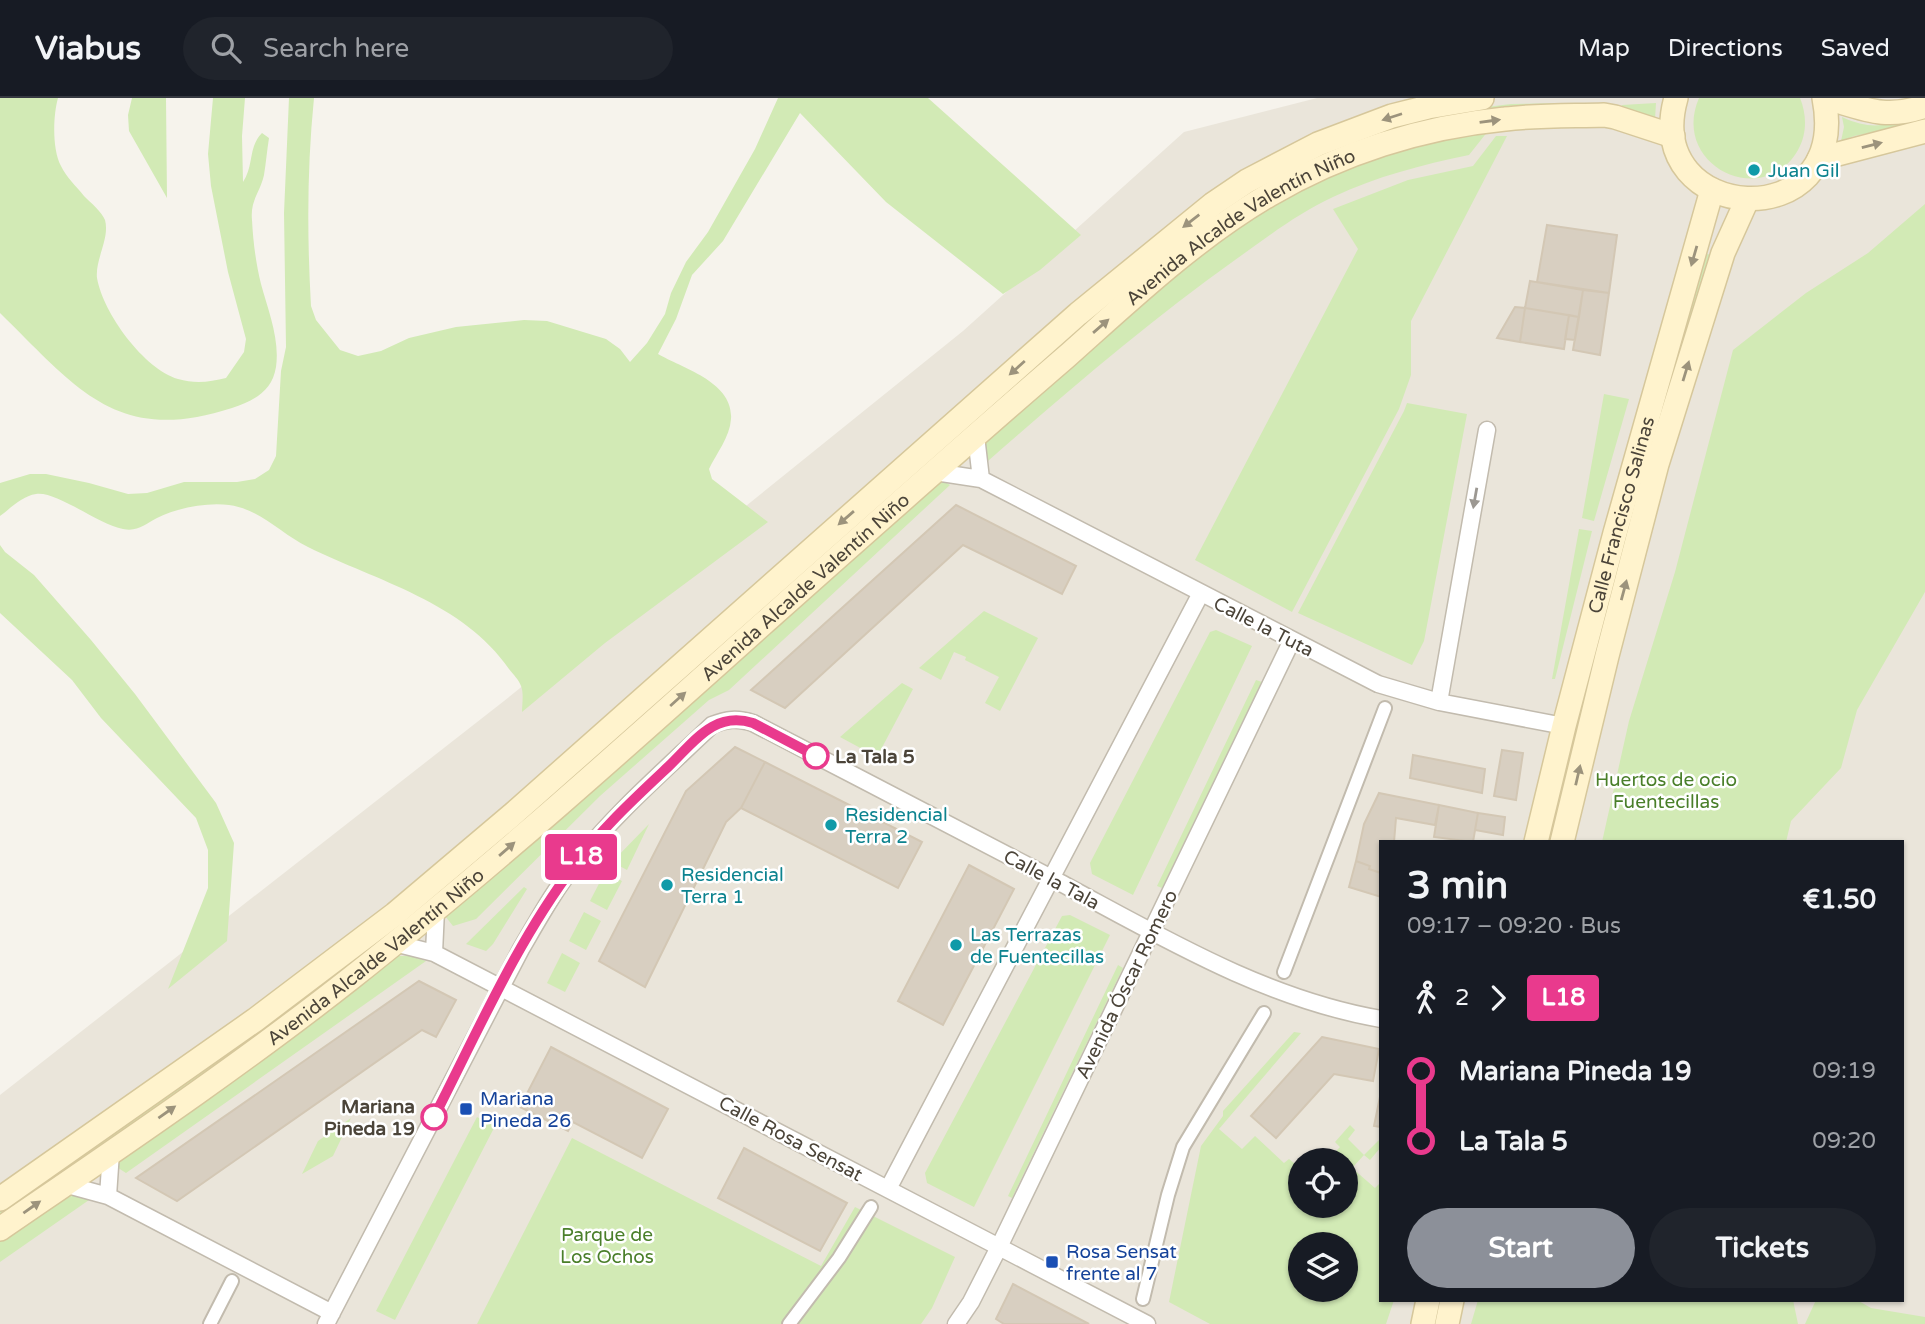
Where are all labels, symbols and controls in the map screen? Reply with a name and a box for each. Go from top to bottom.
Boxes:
search box [183,17,673,80]
text: Viabus [35,29,141,68]
icon: search [207,29,245,67]
text: Search here [263,33,409,64]
text: Map [1578,34,1630,63]
text: Directions [1668,34,1783,63]
text: Saved [1821,34,1890,63]
one-way arrow [1381,112,1402,123]
one-way arrow [1479,115,1501,126]
one-way arrow [1861,139,1883,150]
street label: Avenida Alcalde Valentín Niño [1122,145,1359,310]
place label: Juan Gil [1768,160,1839,182]
marker: Juan Gil [1746,162,1762,178]
one-way arrow [1182,213,1200,228]
one-way arrow [1689,246,1699,267]
one-way arrow [1092,318,1110,334]
one-way arrow [1009,360,1026,375]
one-way arrow [1681,360,1692,381]
street label: Calle Francisco Salinas [1584,414,1659,616]
one-way arrow [1469,487,1480,509]
street label: Avenida Alcalde Valentín Niño [697,489,914,686]
one-way arrow [838,510,855,525]
one-way arrow [1619,578,1630,600]
street label: Calle la Tuta [1210,592,1317,662]
one-way arrow [669,691,687,707]
marker: La Tala 5 [803,743,829,769]
place label: La Tala 5 [835,746,915,768]
one-way arrow [1573,764,1584,786]
park label: Huertos de ocio Fuentecillas [1595,769,1737,813]
place label: Residencial Terra 2 [845,804,948,848]
marker: Residencial Terra 2 [823,817,839,833]
line badge: L18 [541,834,621,880]
one-way arrow [498,841,516,857]
text: L18 [559,842,603,871]
street label: Calle la Tala [1000,845,1103,914]
text: 3 min [1407,863,1508,909]
street label: Avenida Alcalde Valentín Niño [263,864,489,1050]
place label: Residencial Terra 1 [681,864,784,908]
marker: Residencial Terra 1 [659,877,675,893]
text: €1.50 [1803,884,1876,915]
street label: Avenida Óscar Romero [1071,886,1182,1082]
text: 09:17 – 09:20 · Bus [1407,912,1621,940]
place label: Las Terrazas de Fuentecillas [970,924,1104,968]
marker: Las Terrazas de Fuentecillas [948,937,964,953]
icon: walk [1407,979,1445,1017]
icon: forward [1479,979,1517,1017]
text: L18 [1541,983,1585,1012]
text: 2 [1455,984,1469,1012]
text: Mariana Pineda 19 [1459,1056,1692,1087]
text: 09:19 [1812,1057,1876,1085]
place label: Mariana Pineda 26 [480,1088,571,1132]
street label: Calle Rosa Sensat [715,1092,866,1186]
place label: Mariana Pineda 19 [324,1096,415,1140]
marker: Mariana Pineda 26 [458,1101,474,1117]
marker: Mariana Pineda 19 [421,1104,447,1130]
one-way arrow [158,1106,176,1120]
text: La Tala 5 [1459,1126,1568,1157]
text: 09:20 [1812,1127,1876,1155]
map controls [1288,1148,1358,1302]
button: locate [1288,1148,1358,1218]
one-way arrow [23,1200,41,1214]
button: Start [1407,1208,1635,1288]
button: Tickets [1649,1208,1876,1288]
park label: Parque de Los Ochos [560,1224,654,1268]
button: layers [1288,1232,1358,1302]
place label: Rosa Sensat frente al 7 [1066,1241,1177,1285]
marker: Rosa Sensat frente al 7 [1044,1254,1060,1270]

